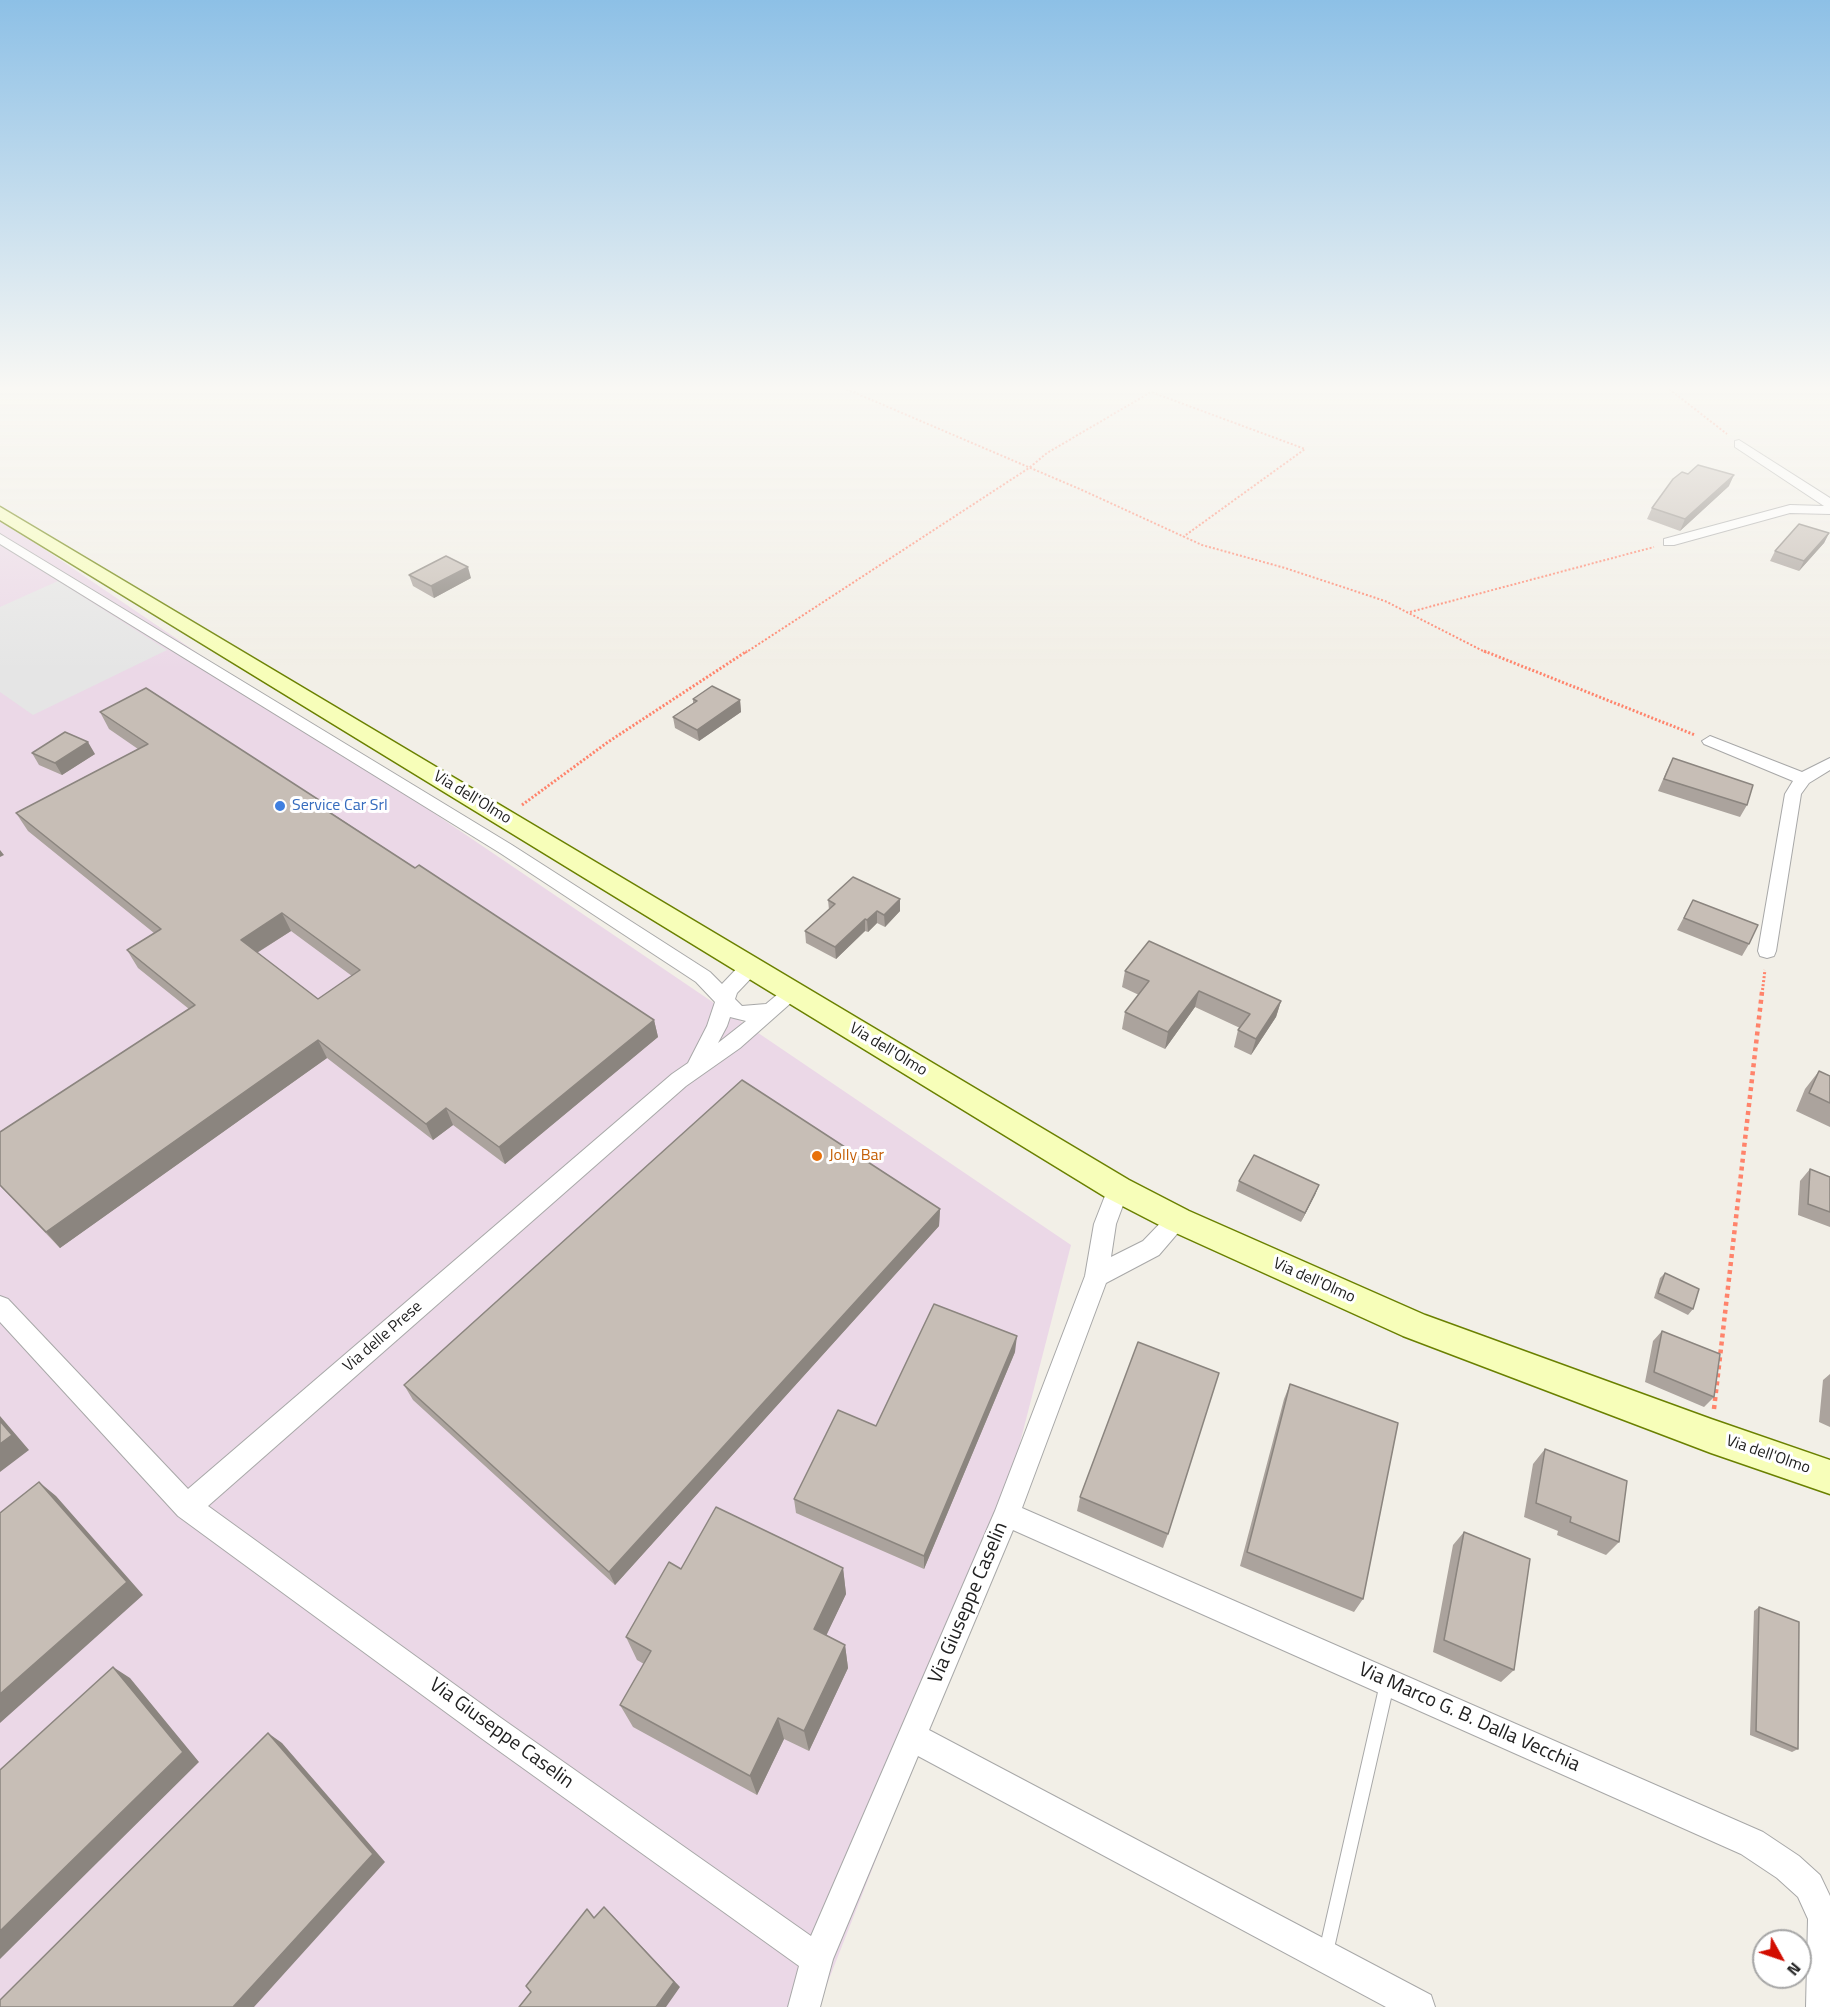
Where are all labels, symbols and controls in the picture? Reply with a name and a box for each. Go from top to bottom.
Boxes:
street label: Via dell'Olmo [429,767,515,829]
place label: Service Car Srl [292,796,388,816]
marker: Service Car Srl [273,799,287,813]
street label: Via dell'Olmo [845,1019,931,1081]
place label: Jolly Bar [829,1146,884,1166]
marker: Jolly Bar [810,1149,824,1163]
street label: Via dell'Olmo [1270,1254,1358,1308]
street label: Via delle Prese [340,1297,426,1377]
street label: Via dell'Olmo [1723,1432,1813,1478]
street label: Via Giuseppe Caselin [924,1519,1014,1687]
street label: Via Marco G. B. Dalla Vecchia [1355,1658,1583,1778]
street label: Via Giuseppe Caselin [424,1674,578,1794]
north arrow [1752,1929,1812,1989]
text: N [1781,1957,1807,1981]

